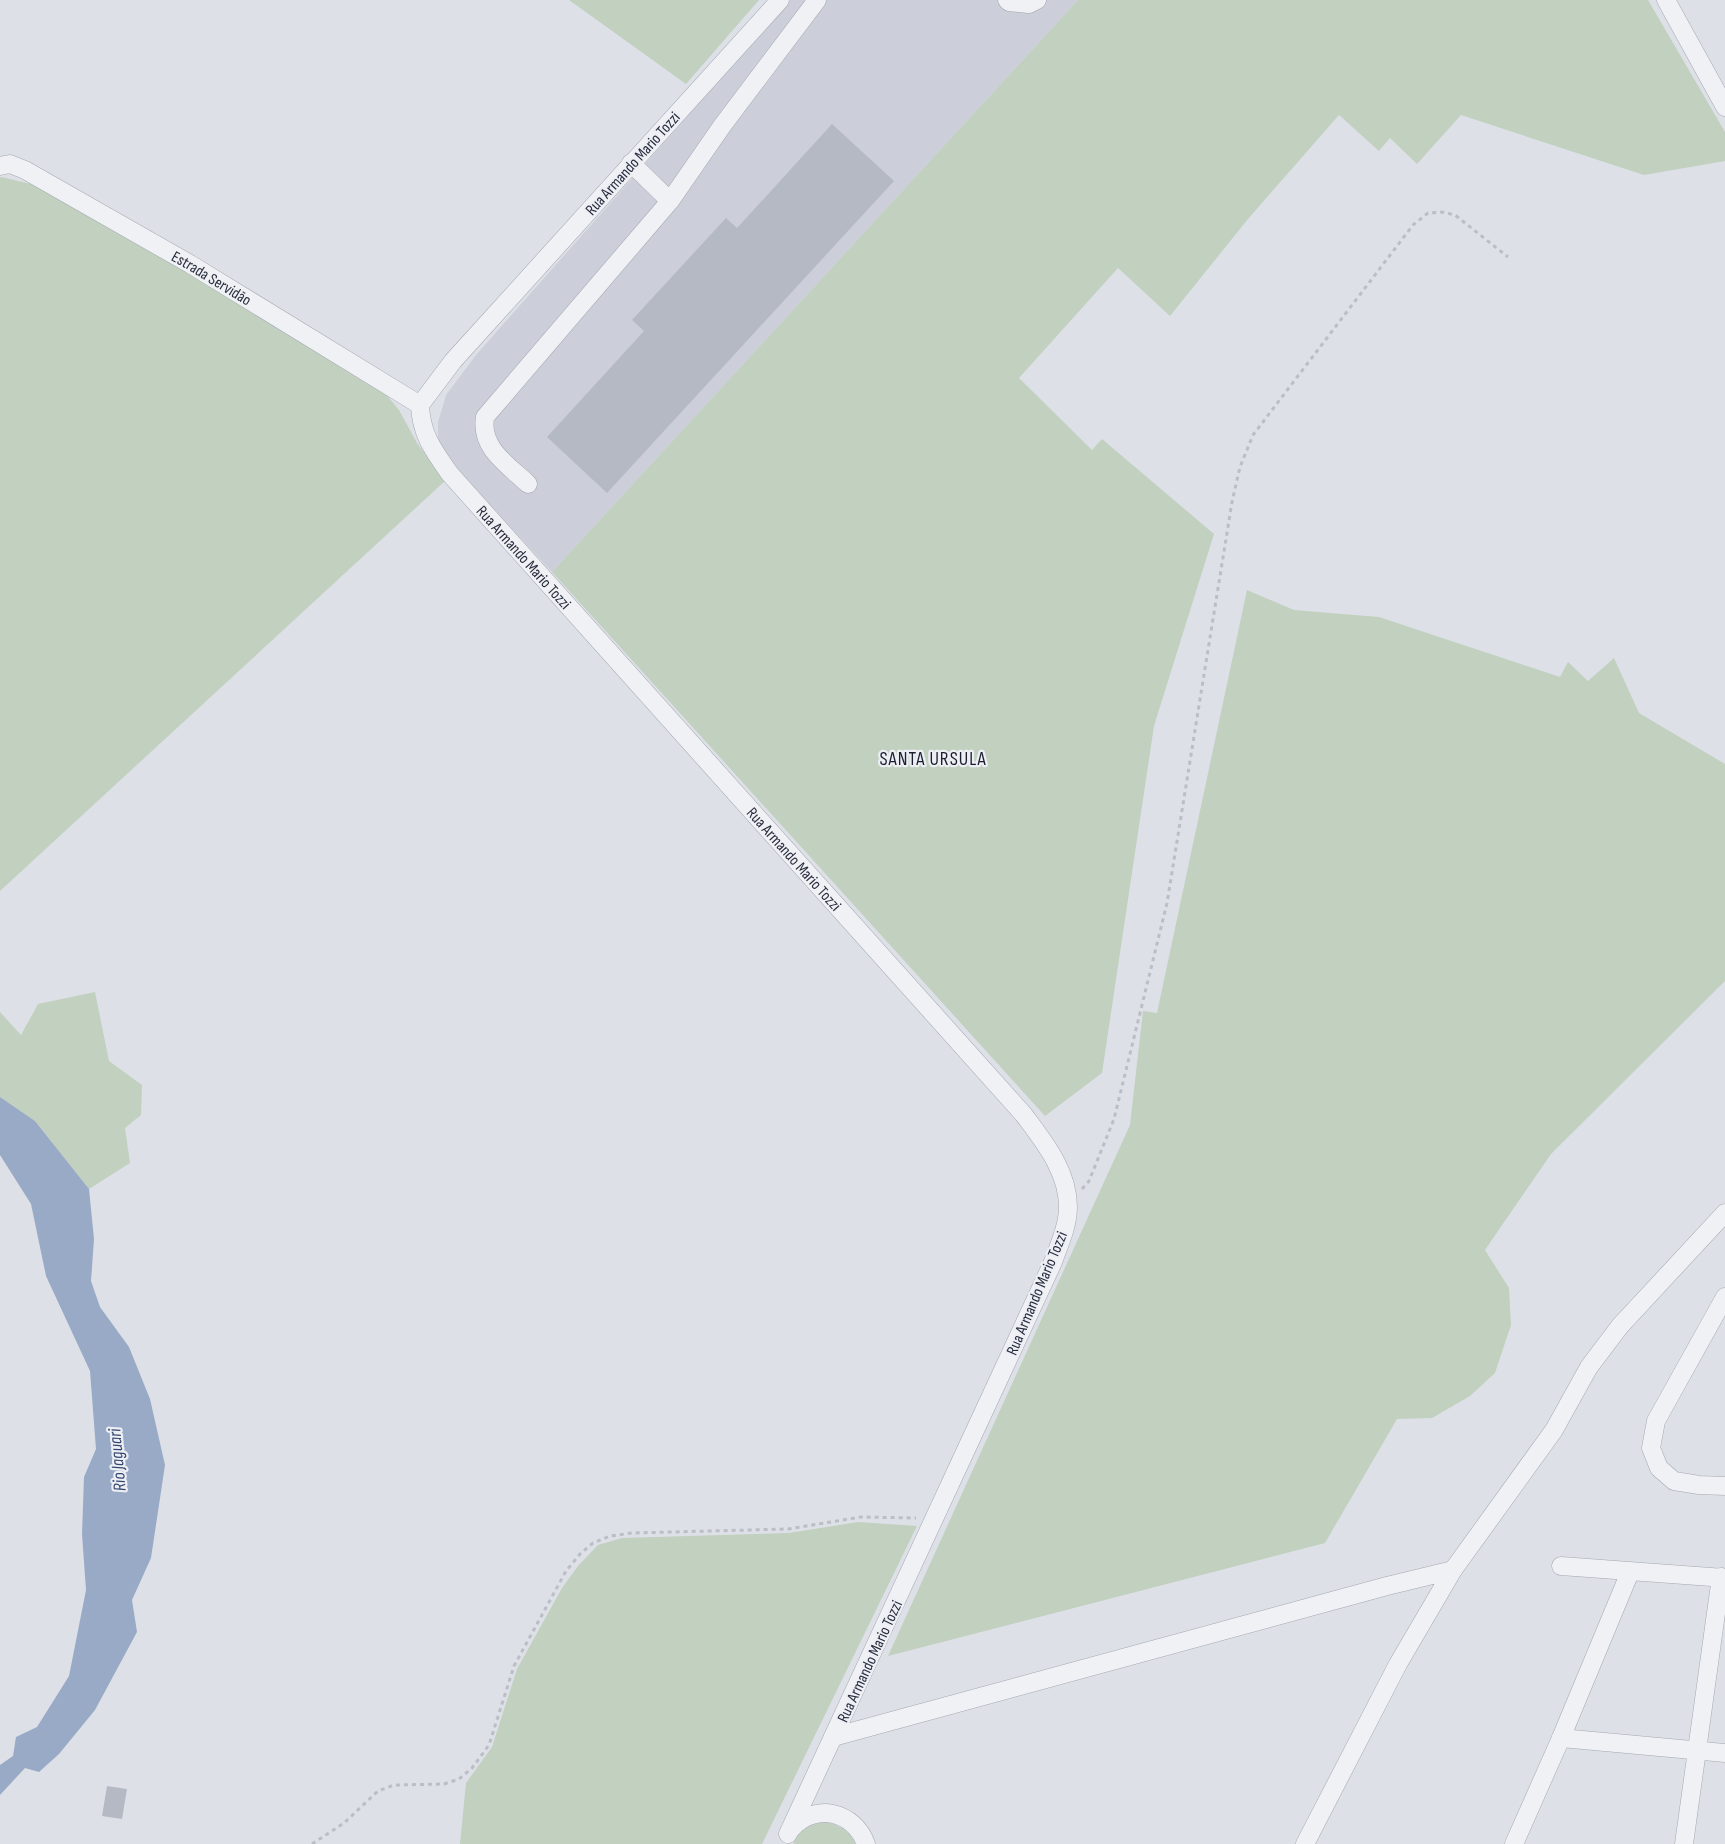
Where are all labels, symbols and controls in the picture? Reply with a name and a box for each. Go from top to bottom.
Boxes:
street label: Rua Armando Mario Tozzi [582,108,685,220]
street label: Estrada Servidão [168,248,254,310]
street label: Rua Armando Mario Tozzi [472,502,574,614]
district label: SANTA URSULA [879,748,987,771]
street label: Rua Armando Mario Tozzi [742,804,845,915]
street label: Rua Armando Mario Tozzi [1003,1229,1072,1358]
water label: Rio Jaguari [104,1427,131,1492]
street label: Rua Armando Mario Tozzi [834,1598,907,1726]

